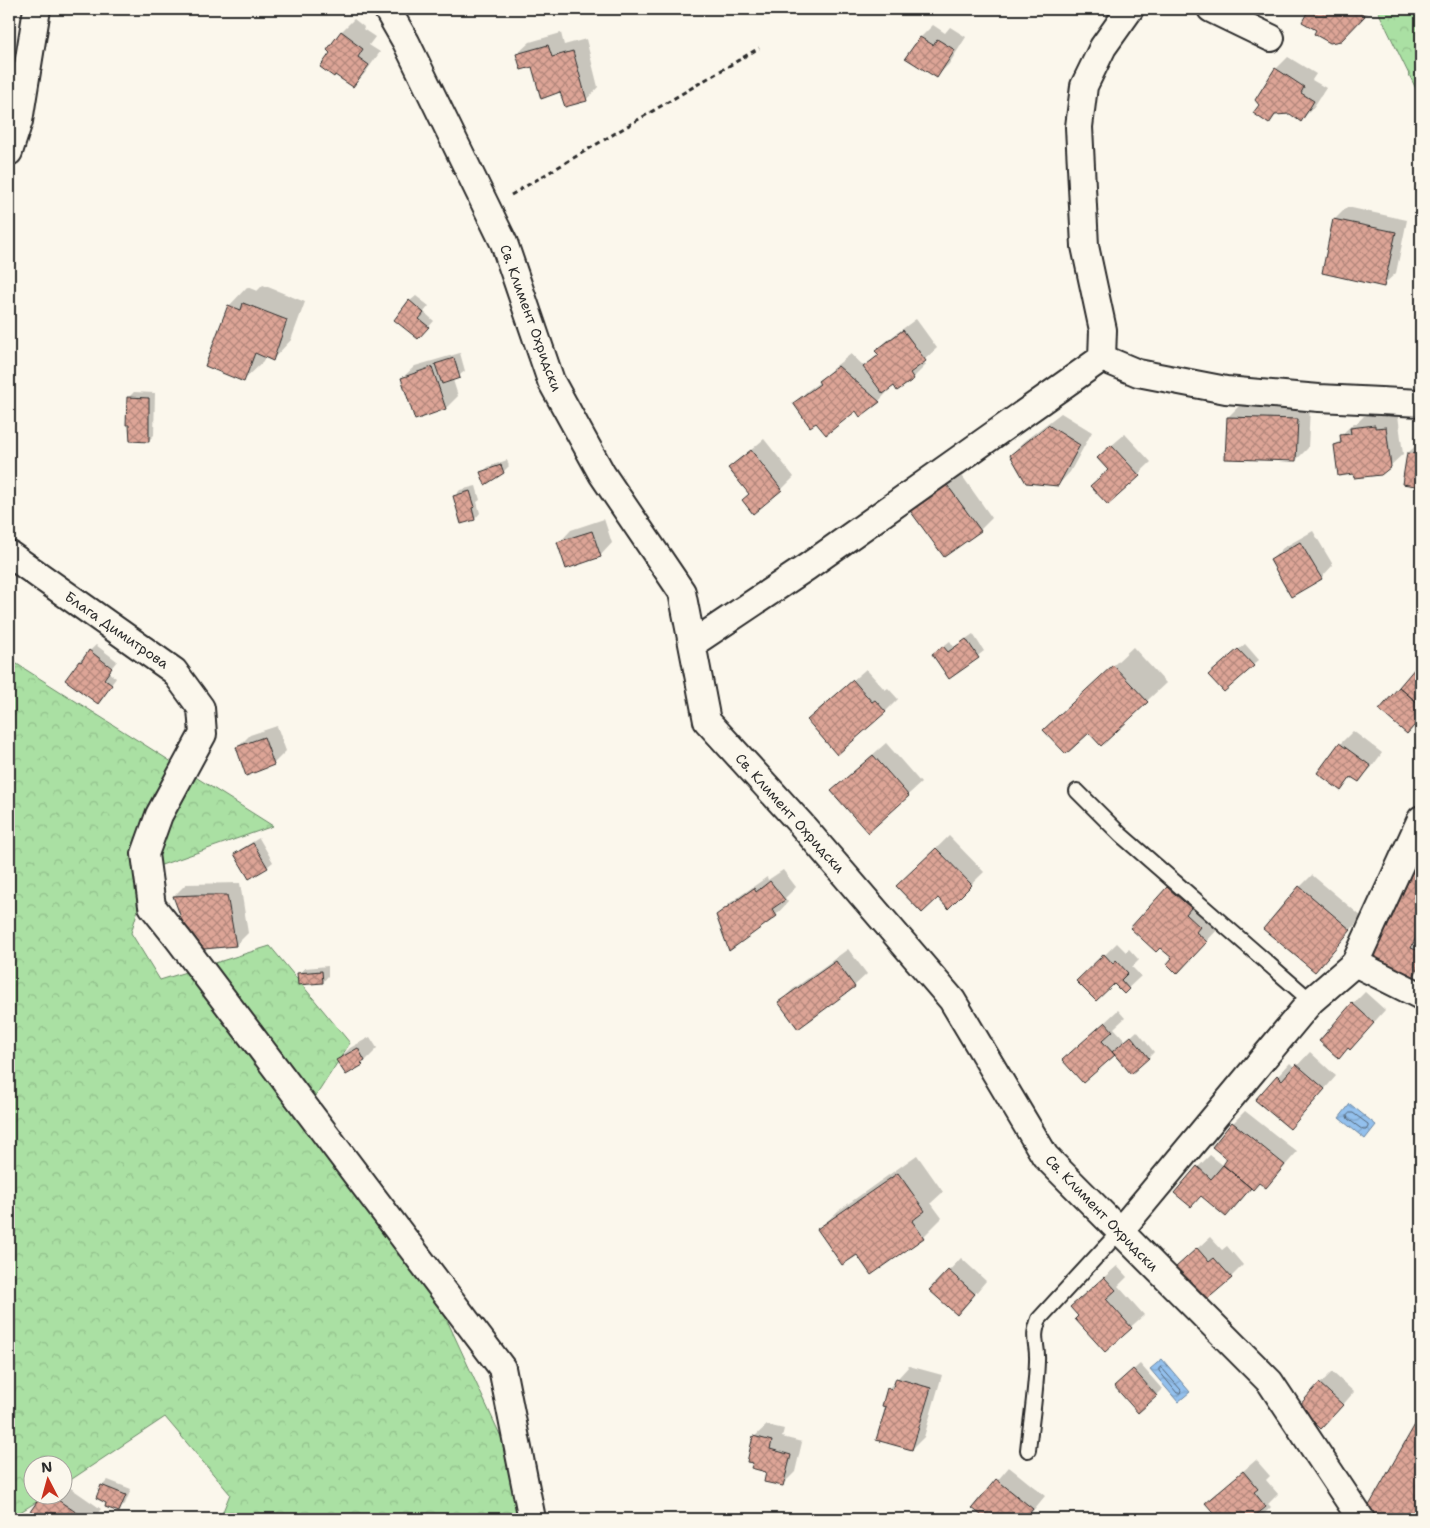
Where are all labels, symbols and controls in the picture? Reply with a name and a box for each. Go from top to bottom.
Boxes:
street label: Св. Климент Охридски [496,242,566,394]
street label: Блага Димитрова [61,587,173,673]
street label: Св. Климент Охридски [731,749,849,877]
street label: Св. Климент Охридски [1042,1151,1162,1275]
north arrow [22,1456,72,1506]
text: N [40,1458,53,1477]

